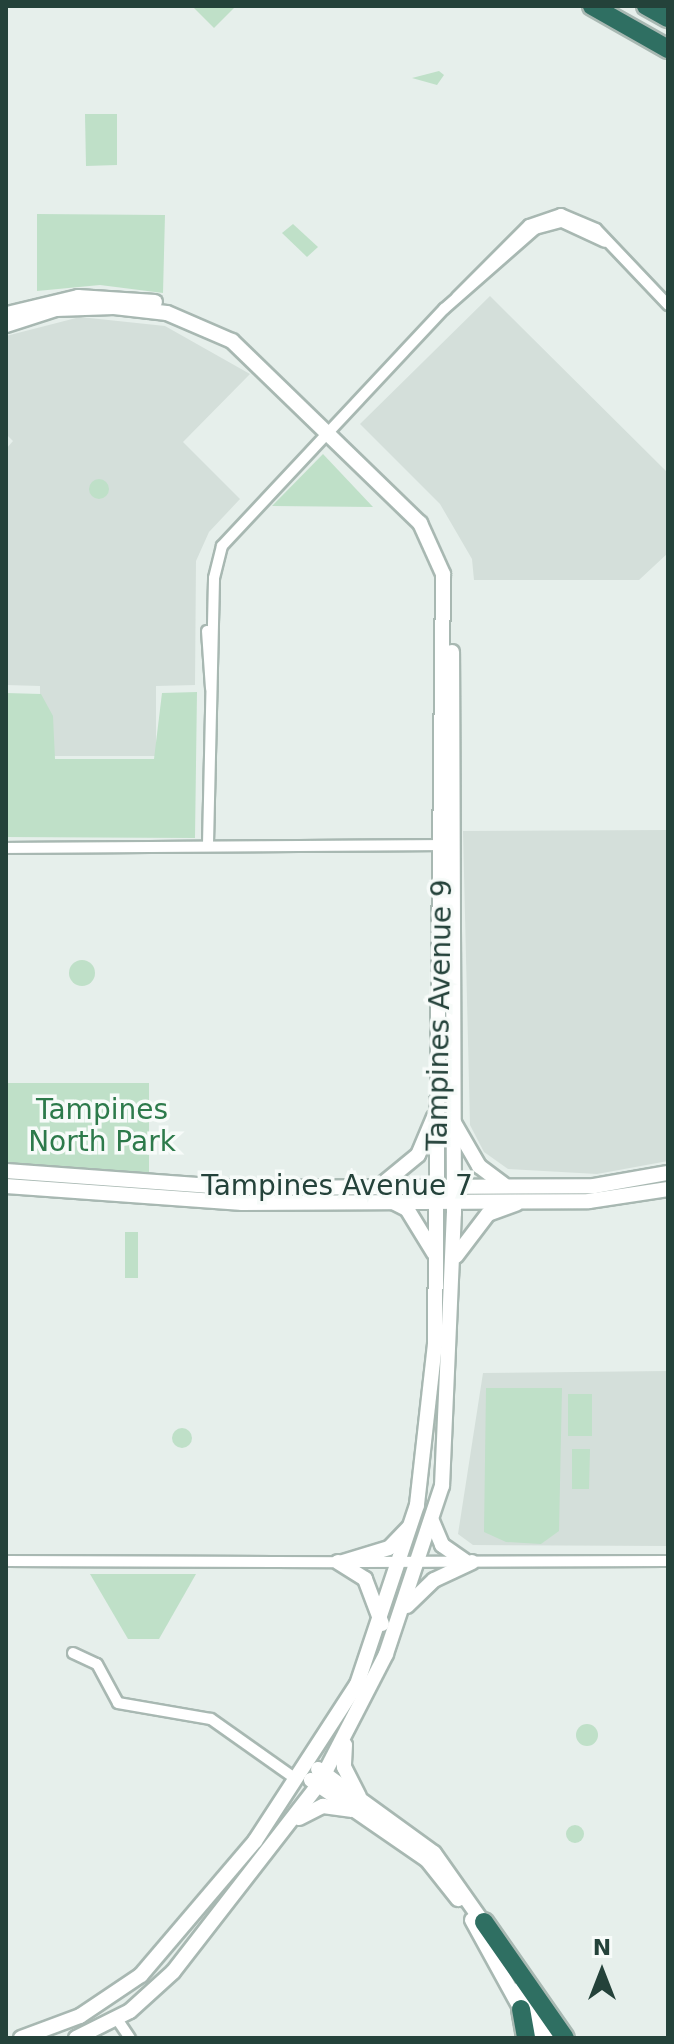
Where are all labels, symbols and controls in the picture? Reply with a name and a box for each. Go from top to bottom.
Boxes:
street label: Tampines Avenue 9 [421,879,459,1151]
park label: Tampines North Park [28,1093,176,1159]
street label: Tampines Avenue 7 [201,1169,473,1203]
north arrow [562,1932,642,2012]
text: N [593,1935,611,1960]

